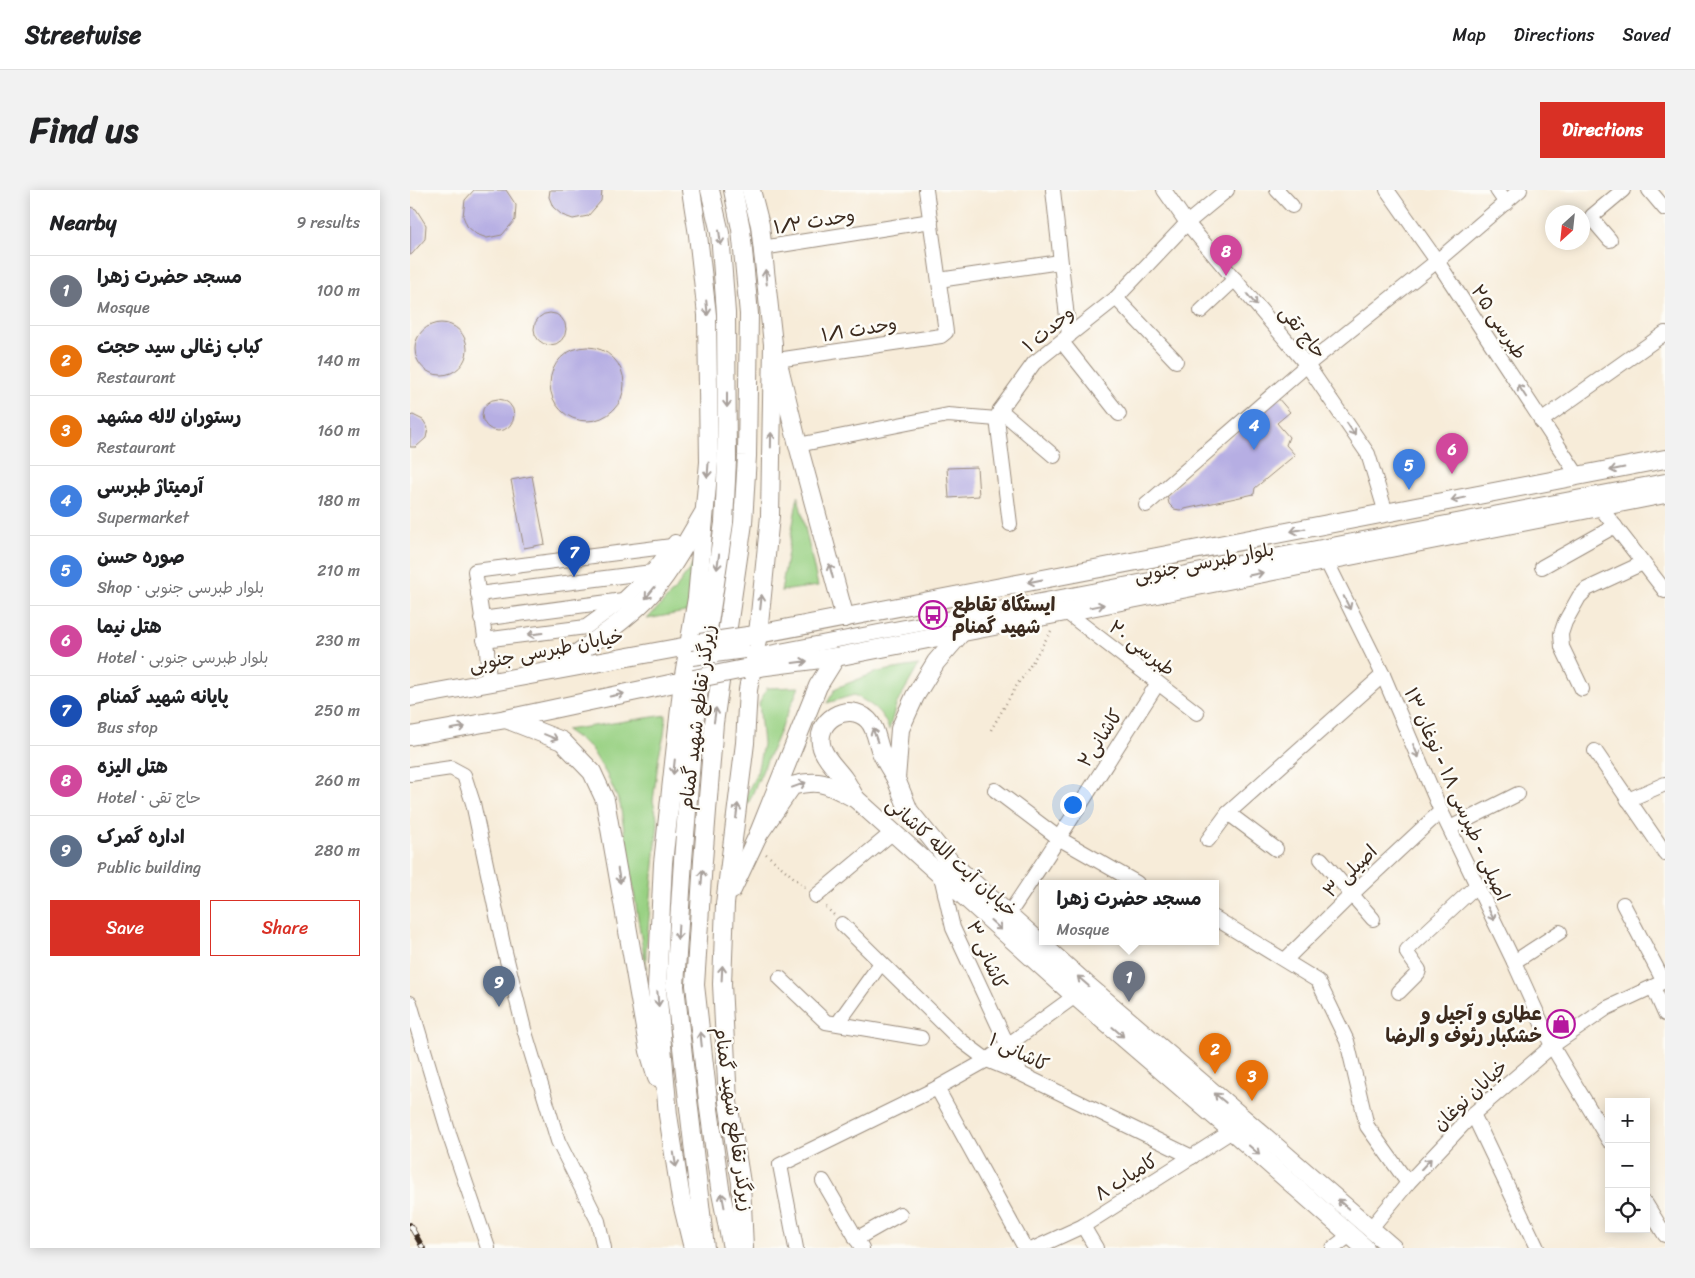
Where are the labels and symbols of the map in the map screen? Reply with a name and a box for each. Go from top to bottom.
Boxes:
street label: وحدت ۱/۲ [771,198,857,244]
north arrow [1545,205,1590,250]
one-way arrow [715,229,725,245]
pin: 8 [1210,235,1242,276]
one-way arrow [761,270,770,286]
street label: طبرسی ۲۵ [1462,278,1536,366]
one-way arrow [1247,294,1258,307]
street label: وحدت ۱ [1014,297,1082,361]
street label: حاج تقی [1271,298,1335,366]
one-way arrow [702,299,711,315]
street label: وحدت ۱/۱ [819,307,899,351]
one-way arrow [1517,385,1527,399]
one-way arrow [722,392,732,408]
pin: 4 [1238,409,1270,450]
one-way arrow [1346,422,1356,436]
one-way arrow [766,432,776,448]
pin: 6 [1436,433,1468,474]
pin: 5 [1393,449,1425,490]
one-way arrow [704,462,713,478]
one-way arrow [1610,464,1626,474]
one-way arrow [1450,495,1466,505]
one-way arrow [1290,526,1306,535]
street label: بلوار طبرسی جنوبی [1131,532,1277,592]
pin: 7 [558,536,590,577]
one-way arrow [713,553,723,569]
one-way arrow [826,564,836,580]
one-way arrow [1248,568,1264,578]
one-way arrow [1028,577,1044,586]
one-way arrow [645,586,655,600]
place label: ایستگاه تقاطع شهید گمنام [952,588,1056,643]
one-way arrow [756,594,766,610]
one-way arrow [1343,595,1353,610]
bus stop icon: ایستگاه تقاطع شهید گمنام [918,600,948,630]
one-way arrow [1088,600,1104,610]
street label: طبرسی ۲۰ [1101,611,1183,685]
street label: خیابان طبرسی جنوبی [466,619,626,681]
street label: زیرگذر تقاطع شهید گمنام [669,623,725,811]
one-way arrow [527,629,543,639]
one-way arrow [791,657,807,667]
street label: اصیلی - طبرسی ۱۸ - نوغان ۱۳ [1395,682,1519,906]
one-way arrow [609,690,625,699]
street label: کاشانی۲ [1069,702,1131,774]
one-way arrow [711,708,721,724]
one-way arrow [450,722,466,732]
one-way arrow [870,727,880,743]
one-way arrow [543,733,558,742]
one-way arrow [1411,743,1421,758]
one-way arrow [669,759,679,775]
one-way arrow [791,780,806,789]
street label: خیابان آیت الله کاشانی [878,788,1026,926]
your location [1060,792,1086,818]
one-way arrow [732,804,742,820]
street label: اصیلی ۳ [1315,836,1385,906]
one-way arrow [614,867,624,883]
one-way arrow [697,870,706,886]
one-way arrow [1487,906,1496,921]
street label: کاشانی ۳ [957,915,1017,995]
one-way arrow [989,919,1002,931]
one-way arrow [674,924,683,940]
pin: 1 [1113,961,1145,1002]
one-way arrow [717,965,727,982]
pin: 9 [483,966,515,1007]
one-way arrow [1077,976,1090,987]
one-way arrow [653,991,663,1007]
place label: عطاری و آجیل و خشکبار رئوف و الرضا [1385,997,1542,1052]
shop icon: عطاری و آجیل و خشکبار رئوف و الرضا [1546,1009,1576,1039]
street label: کاشانی ۱ [983,1023,1055,1081]
street label: زیرگذر تقاطع شهید گمنام [705,1024,763,1214]
one-way arrow [1111,1027,1124,1038]
one-way arrow [696,1032,706,1048]
pin: 2 [1199,1033,1231,1074]
street label: خیابان نوغان [1424,1051,1516,1139]
pin: 3 [1236,1060,1268,1101]
one-way arrow [1214,1093,1227,1104]
street label: کامیاب ۸ [1087,1144,1165,1210]
one-way arrow [1247,1144,1260,1155]
one-way arrow [670,1152,680,1168]
one-way arrow [1420,1158,1432,1171]
one-way arrow [717,1193,727,1209]
one-way arrow [1337,1198,1350,1210]

